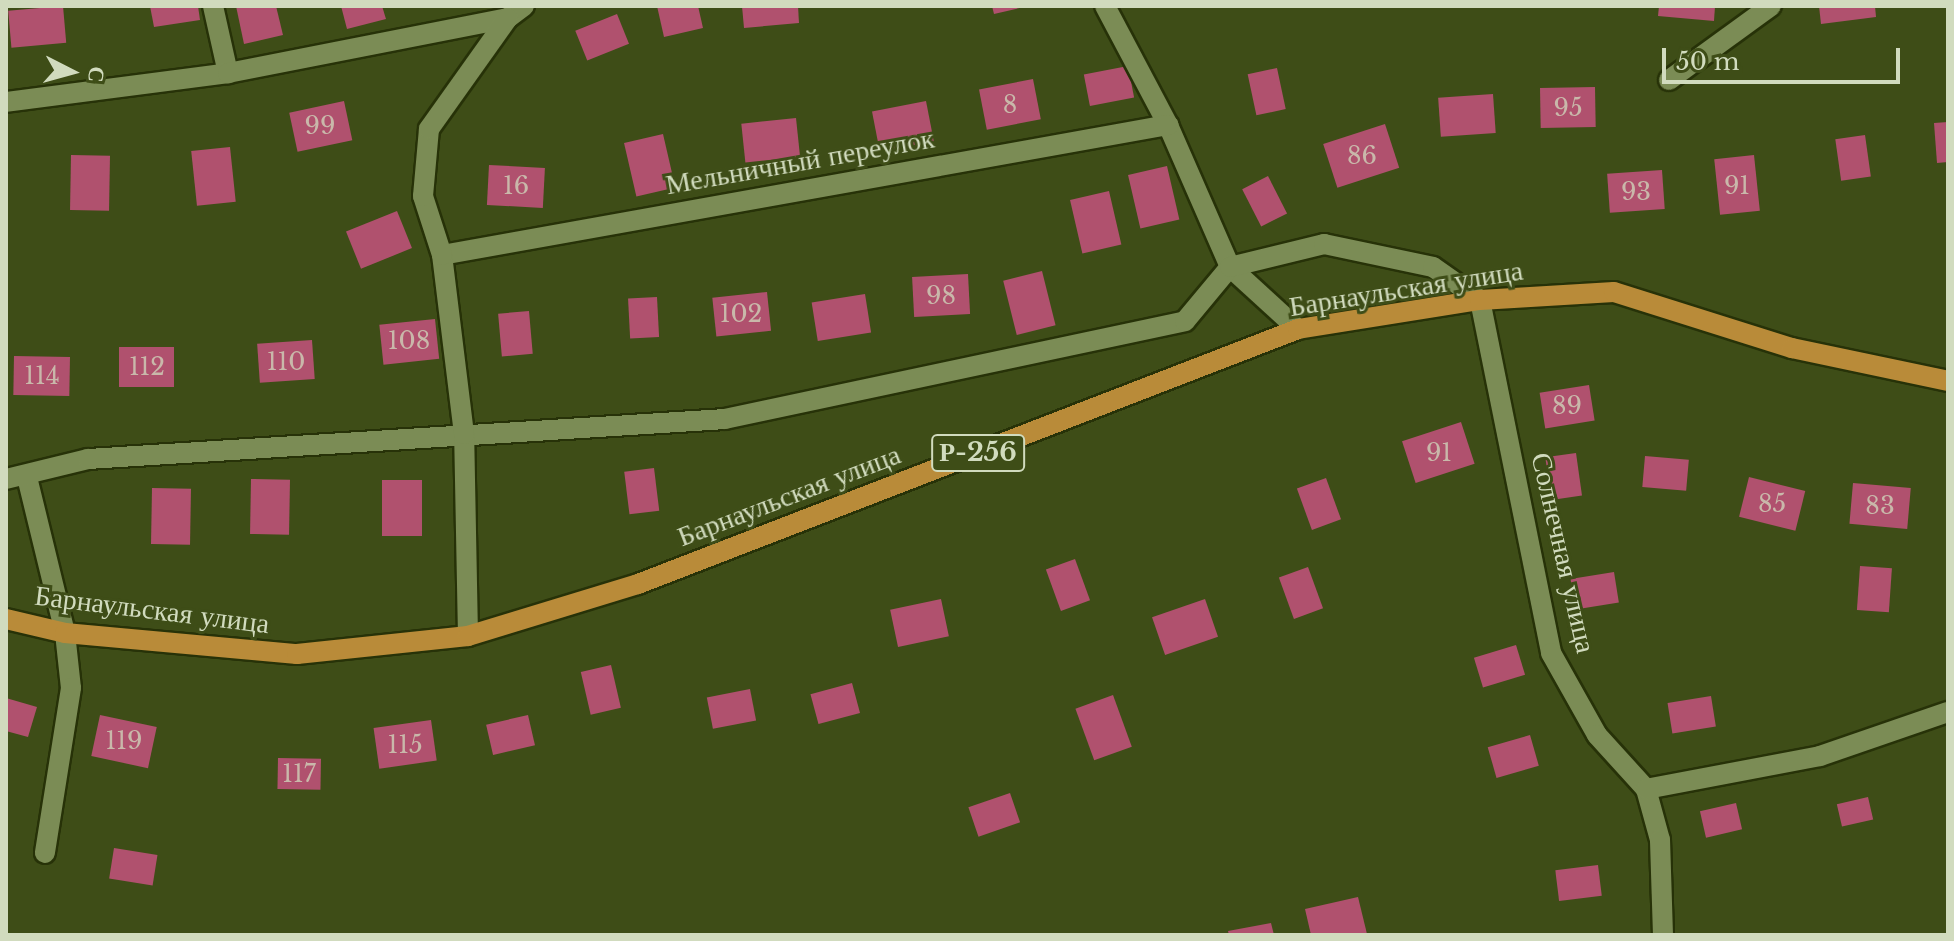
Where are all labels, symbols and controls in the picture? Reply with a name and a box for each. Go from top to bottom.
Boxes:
north arrow [32,32,112,112]
scale bar [1666,32,1904,82]
text: 50 m [1676,47,1739,76]
text: С [82,65,111,84]
house number: 8 [1003,91,1017,119]
house number: 95 [1553,94,1583,122]
house number: 99 [305,112,335,140]
street label: Мельничный переулок [663,122,937,202]
house number: 86 [1347,142,1377,170]
house number: 16 [503,172,529,200]
house number: 91 [1724,172,1750,200]
house number: 93 [1621,178,1651,206]
street label: Барнаульская улица [1287,254,1525,324]
house number: 98 [926,282,956,310]
house number: 102 [720,300,762,328]
house number: 108 [388,327,430,355]
house number: 110 [267,348,305,376]
house number: 112 [129,353,165,381]
house number: 114 [24,362,60,390]
house number: 89 [1552,392,1582,420]
road number: Р-256 [930,431,1026,475]
street label: Барнаульская улица [673,438,905,554]
house number: 91 [1426,439,1452,467]
street label: Солнечная улица [1524,450,1602,656]
house number: 85 [1758,490,1786,518]
house number: 83 [1865,492,1895,520]
street label: Барнаульская улица [33,579,271,641]
house number: 119 [106,727,142,755]
house number: 115 [387,731,423,759]
house number: 117 [282,760,316,788]

